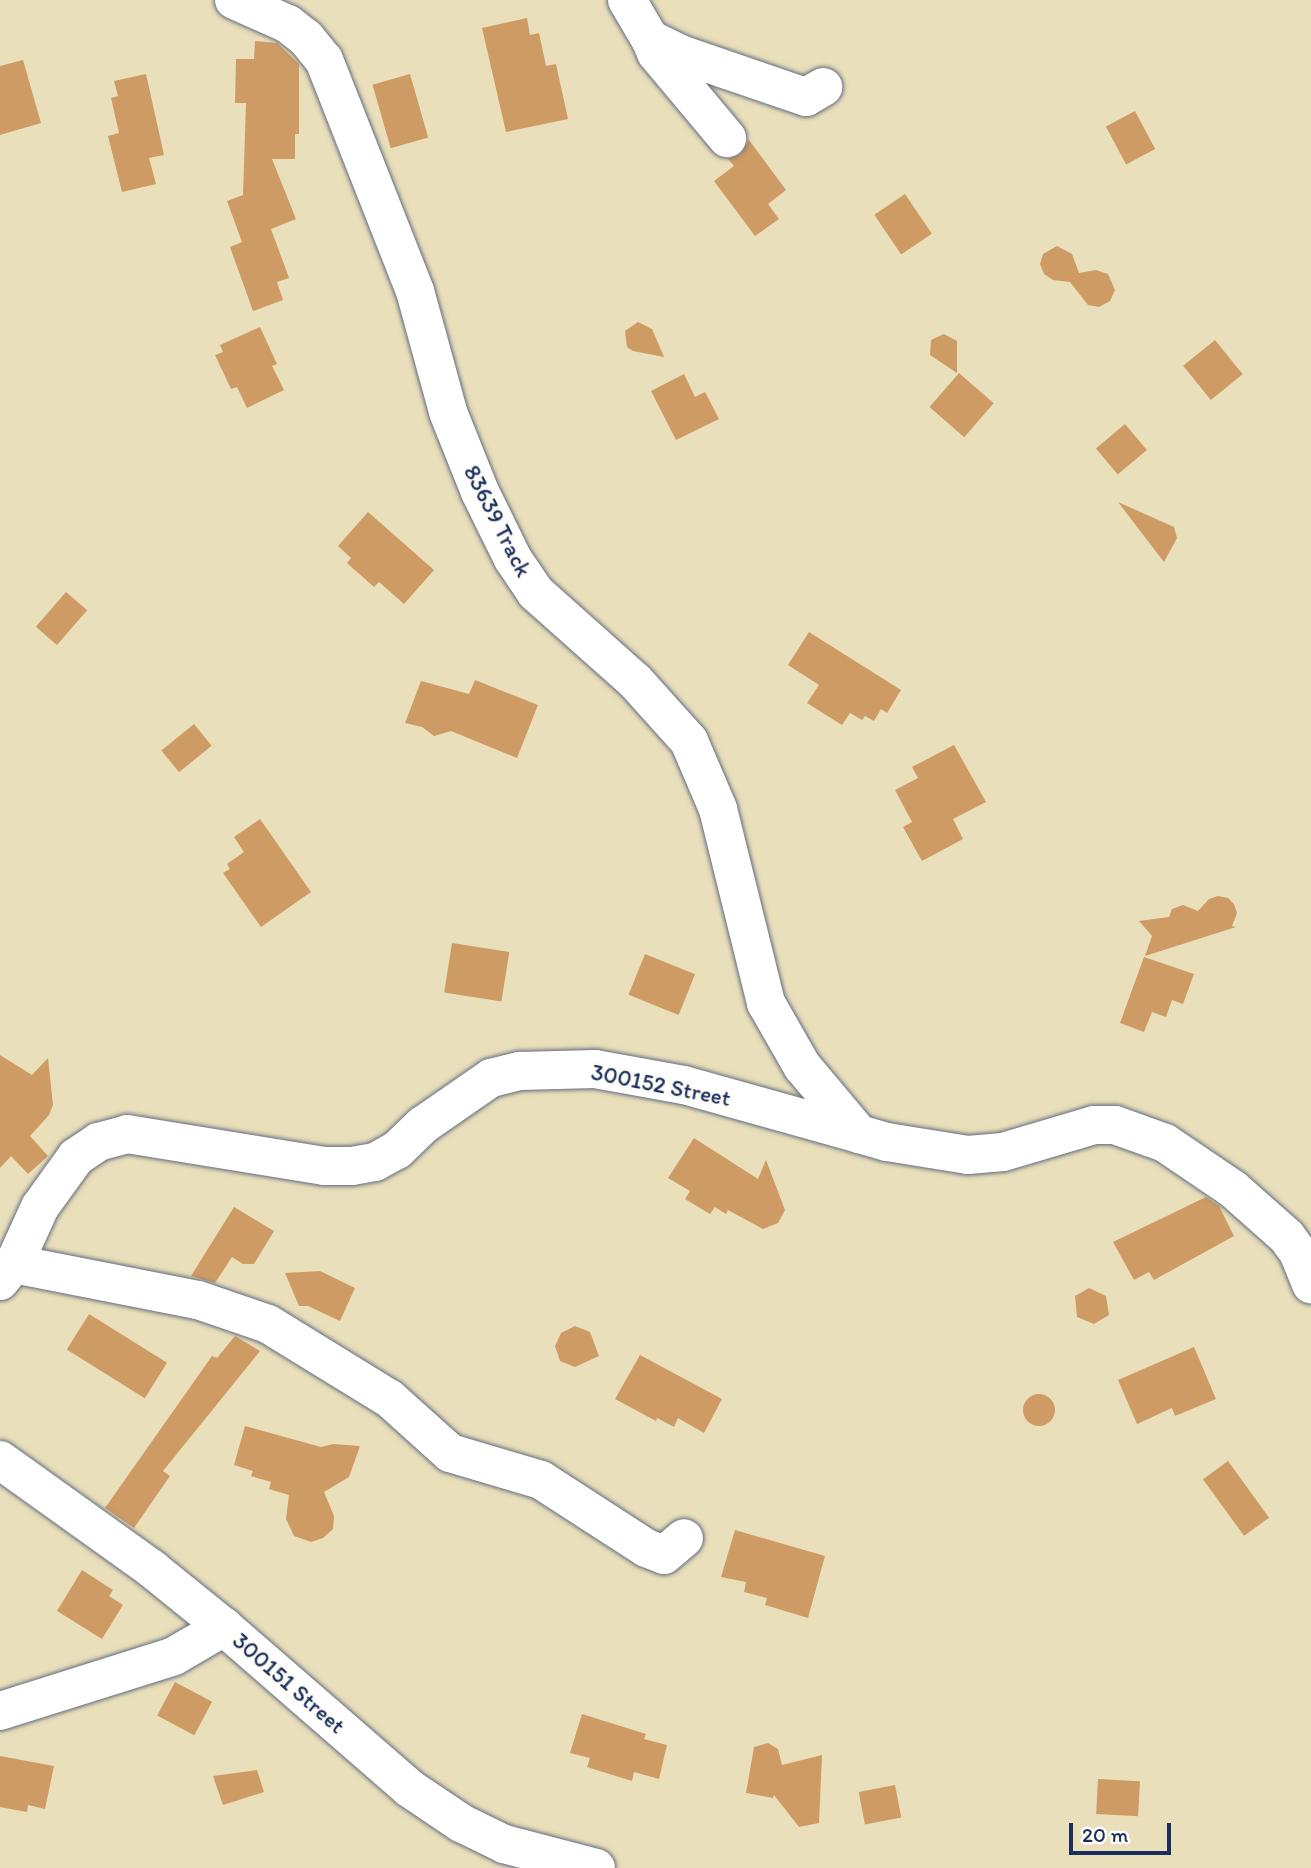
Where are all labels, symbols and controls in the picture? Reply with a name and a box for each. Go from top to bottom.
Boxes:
street label: 83639 Track [458,460,538,582]
street label: 300152 Street [589,1058,733,1112]
street label: 300151 Street [227,1627,351,1739]
scale bar [1073,1808,1174,1852]
text: 20 m [1082,1822,1128,1847]

